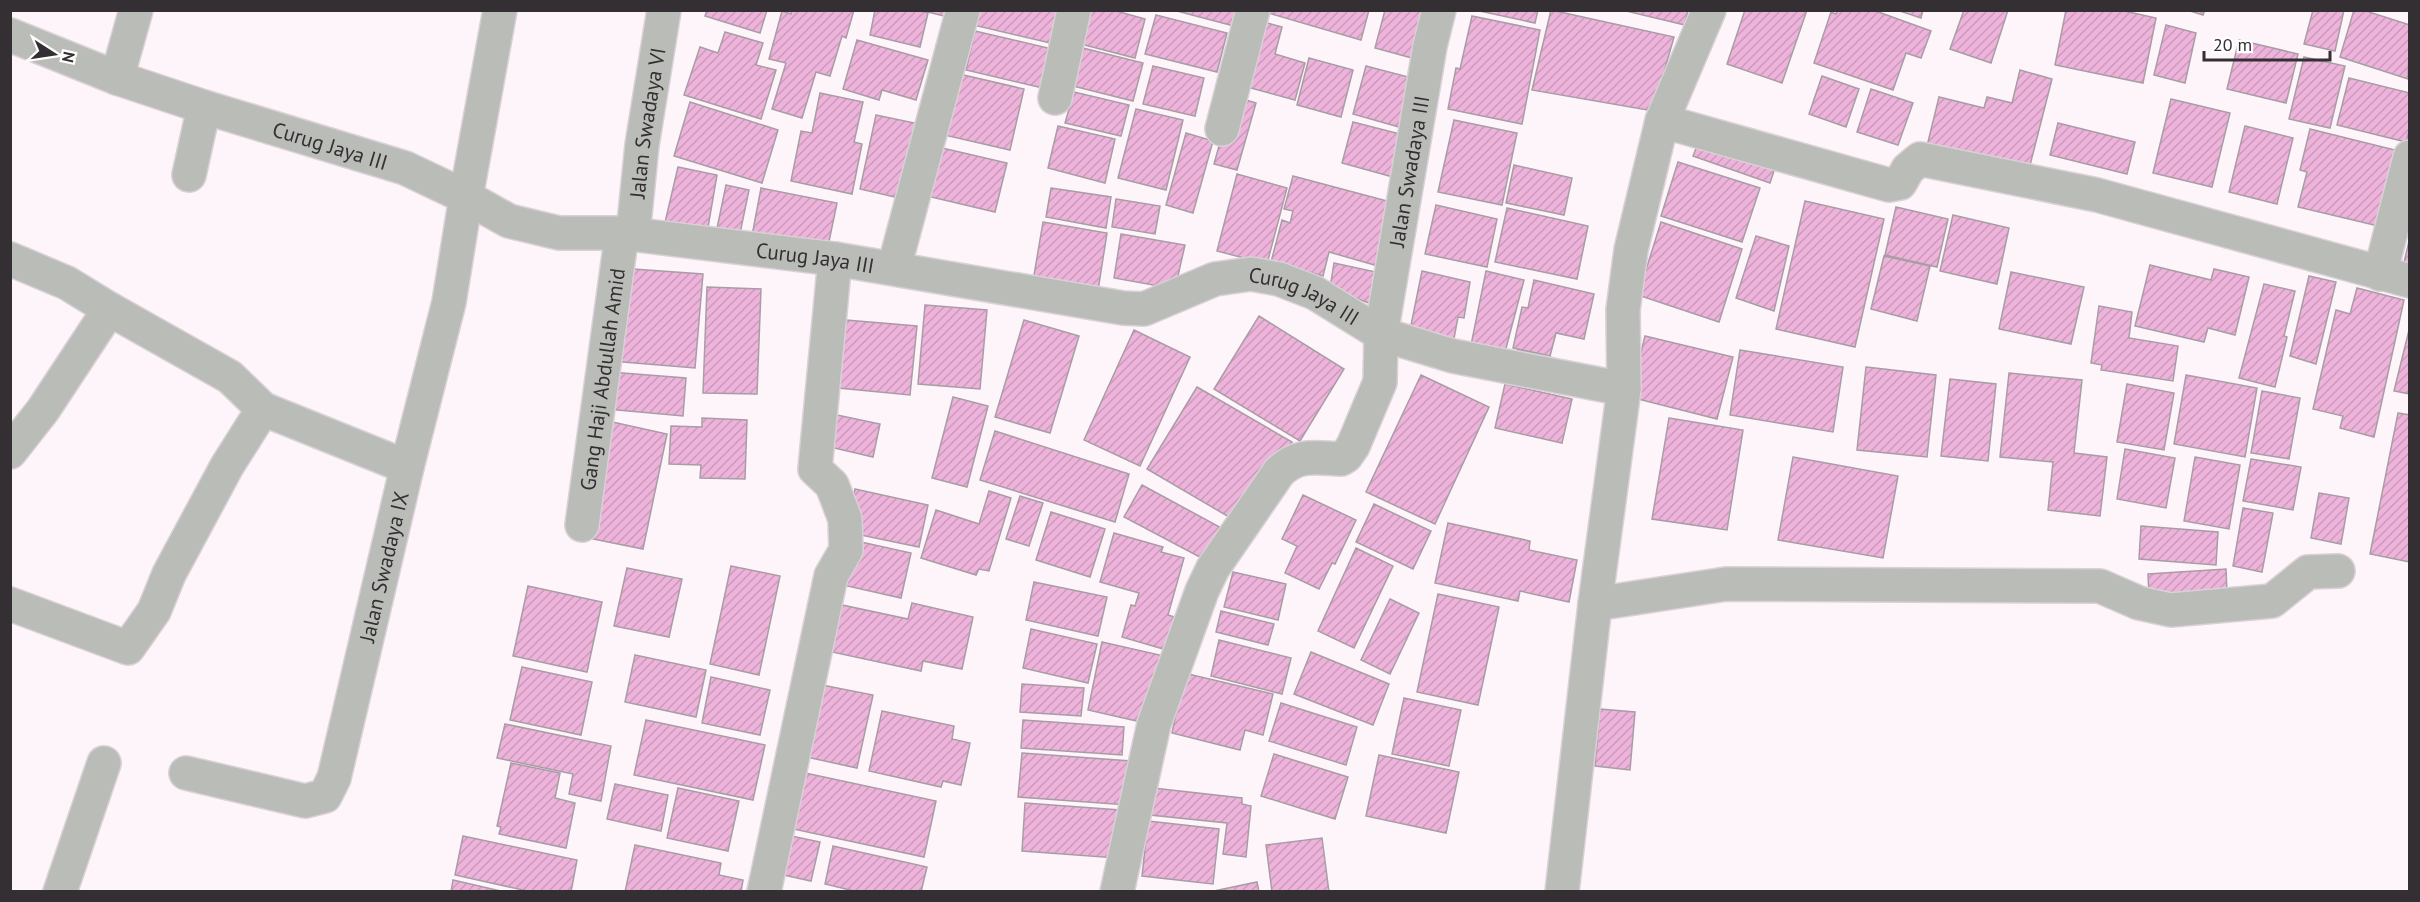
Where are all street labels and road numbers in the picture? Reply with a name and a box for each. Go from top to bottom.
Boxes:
street label: Jalan Swadaya VI [623,45,671,201]
street label: Jalan Swadaya III [1382,93,1435,250]
street label: Curug Jaya III [269,115,391,176]
street label: Curug Jaya III [755,236,876,279]
street label: Curug Jaya III [1247,260,1365,331]
street label: Gang Haji Abdullah Amid [573,266,631,492]
street label: Jalan Swadaya IX [353,489,414,646]

